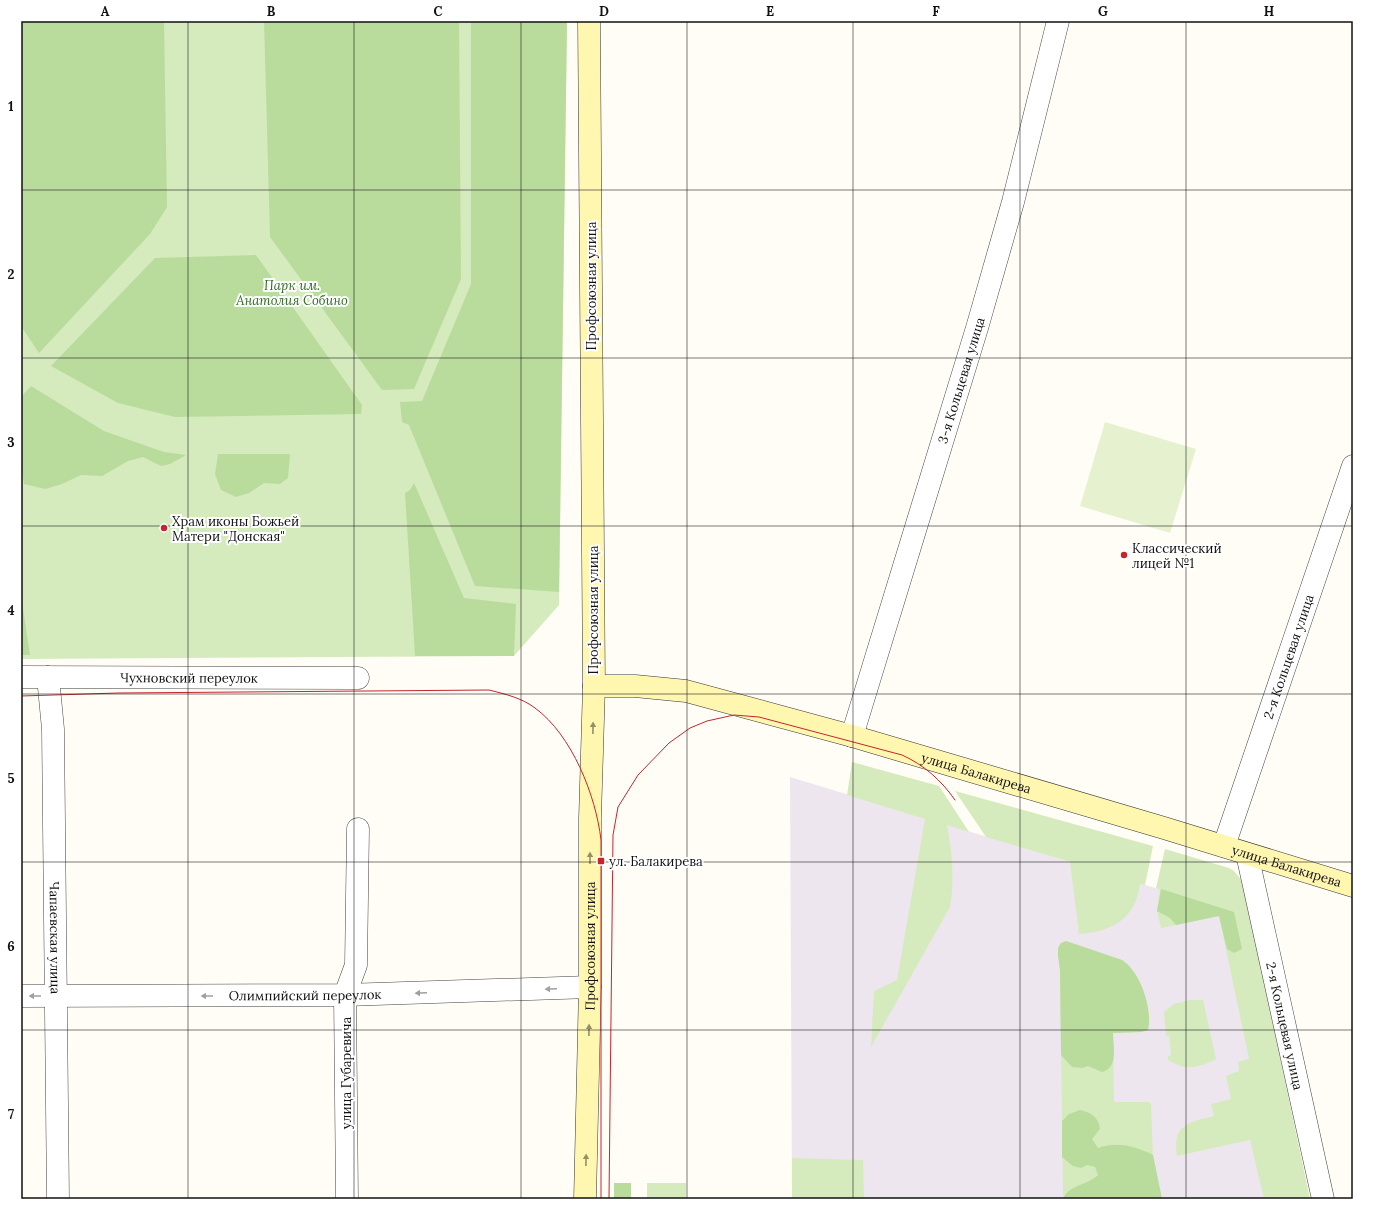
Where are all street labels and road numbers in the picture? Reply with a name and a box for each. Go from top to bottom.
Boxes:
street label: Профсоюзная улица [583,221,600,351]
street label: 3-я Кольцевая улица [934,315,988,446]
street label: Профсоюзная улица [585,545,602,675]
street label: 2-я Кольцевая улица [1259,592,1317,721]
street label: Чухновский переулок [120,669,258,686]
street label: улица Балакирева [920,748,1034,797]
street label: улица Балакирева [1230,841,1344,891]
street label: Чапаевская улица [46,881,64,995]
street label: Профсоюзная улица [581,881,599,1011]
street label: 2-я Кольцевая улица [1263,960,1307,1092]
street label: Олимпийский переулок [229,985,382,1004]
street label: улица Губаревича [338,1017,355,1129]

